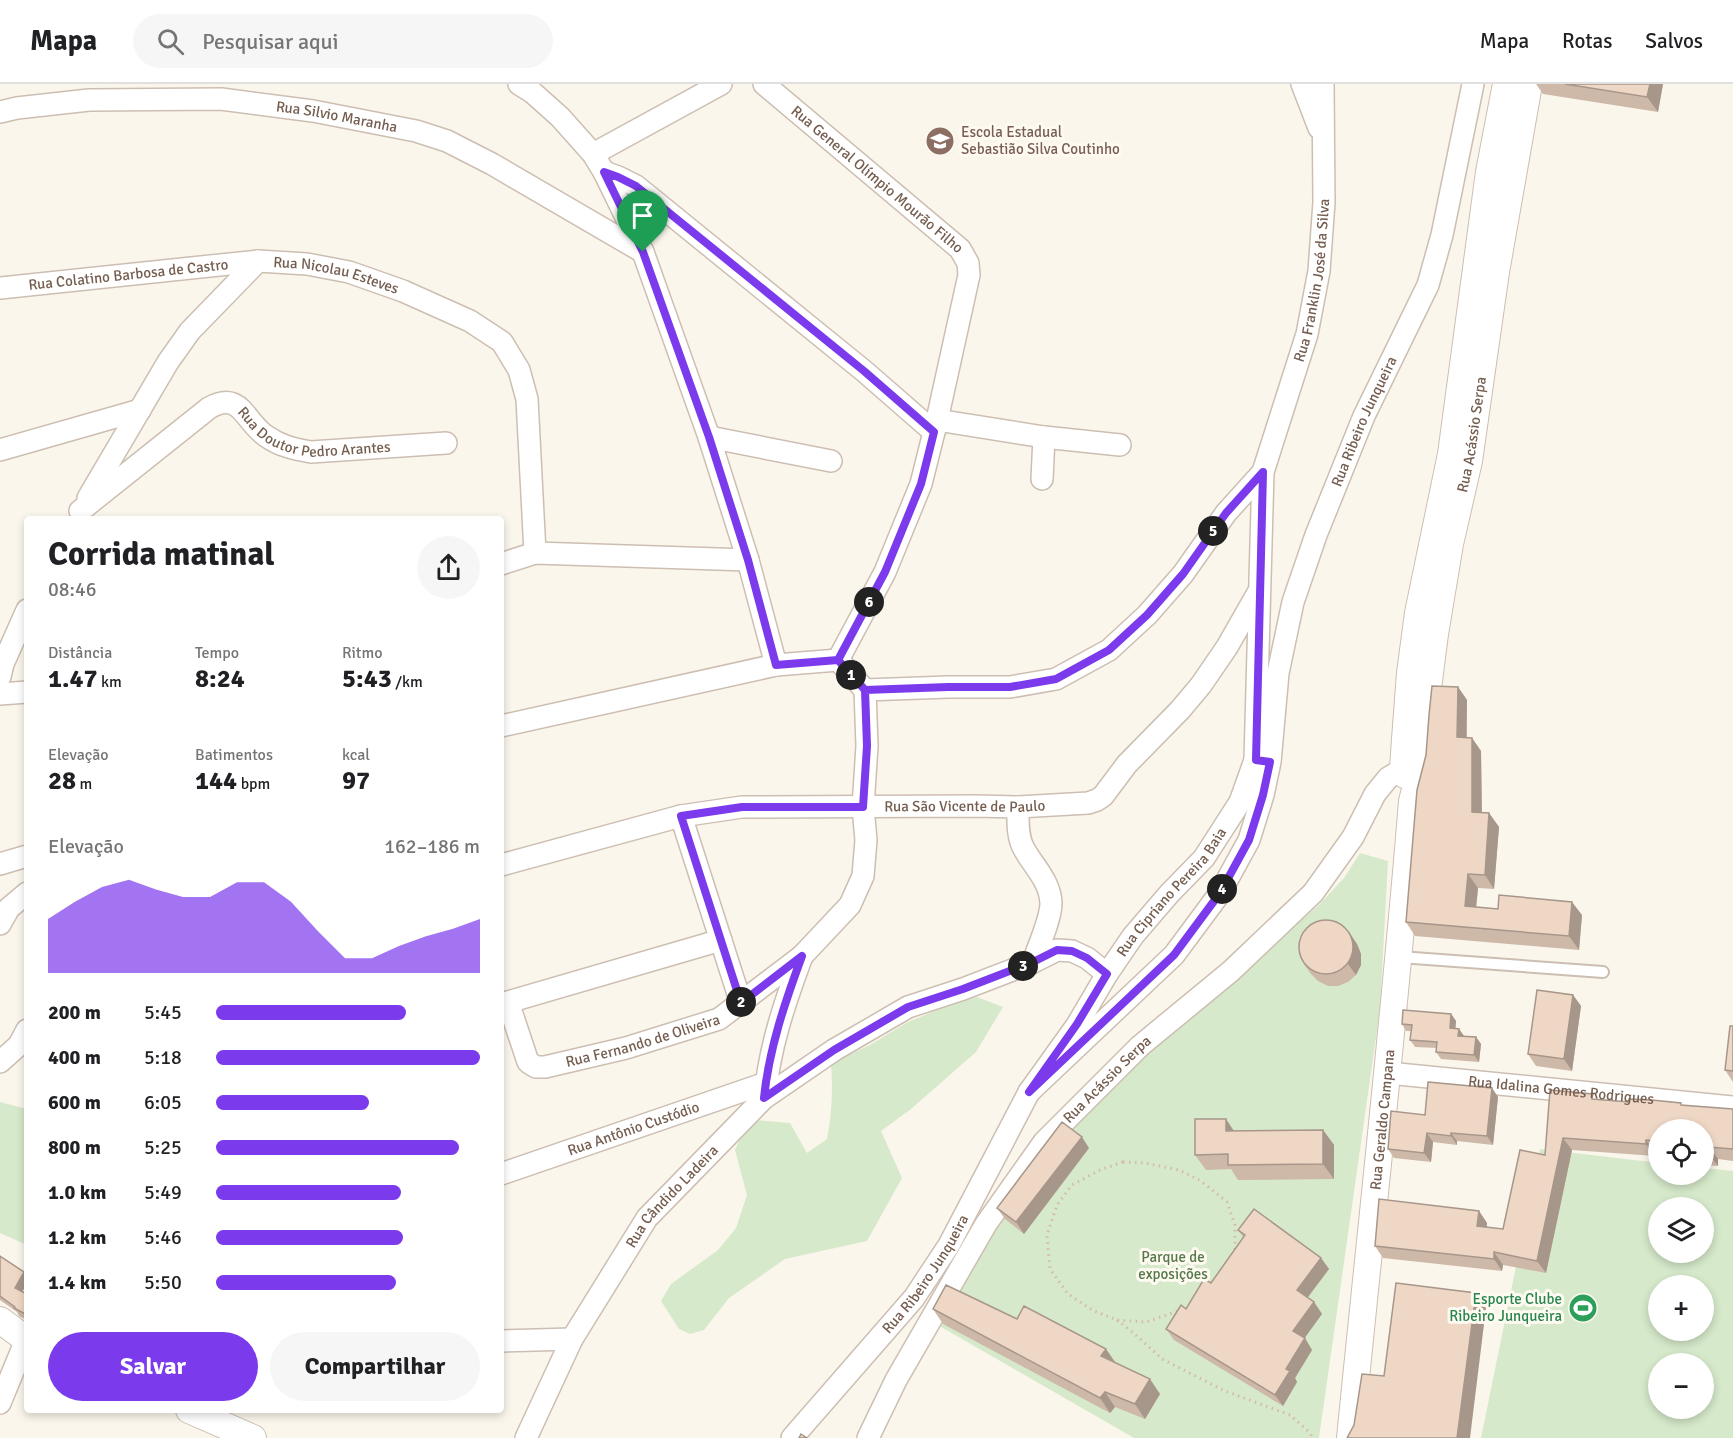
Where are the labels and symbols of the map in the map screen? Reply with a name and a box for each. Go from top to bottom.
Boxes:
street label: Rua Silvio Maranha [275,97,399,136]
street label: Rua General Olímpio Mourão Filho [787,102,967,257]
place label: Escola Estadual Sebastião Silva Coutinho [961,123,1120,158]
school or university icon: Escola Estadual Sebastião Silva Coutinho [924,125,956,157]
pin [617,190,668,252]
street label: Rua Franklin José da Silva [1290,198,1333,364]
street label: Rua Nicolau Esteves [273,253,402,298]
street label: Rua Colatino Barbosa de Castro [27,255,229,294]
street label: Rua Ribeiro Junqueira [1327,353,1401,489]
street label: Rua Acássio Serpa [1453,376,1490,494]
street label: Rua Doutor Pedro Arantes [234,403,392,461]
pin: 5 [1198,516,1228,546]
pin: 6 [854,587,884,617]
pin: 1 [836,660,866,690]
street label: Rua São Vicente de Paulo [884,796,1046,816]
street label: Rua Cipriano Pereira Baia [1113,824,1230,960]
pin: 4 [1207,874,1237,904]
pin: 3 [1008,951,1038,981]
pin: 2 [726,987,756,1017]
street label: Rua Fernando de Oliveira [564,1010,722,1071]
street label: Rua Acássio Serpa [1059,1032,1155,1127]
street label: Rua Geraldo Campana [1366,1048,1399,1191]
street label: Rua Idalina Gomes Rodrigues [1467,1072,1655,1108]
street label: Rua Antônio Custódio [565,1098,702,1159]
street label: Rua Cândido Ladeira [622,1141,722,1251]
street label: Rua Ribeiro Junqueira [878,1211,972,1337]
park label: Parque de exposições [1138,1248,1208,1283]
place label: Esporte Clube Ribeiro Junqueira [1449,1290,1562,1325]
sports icon: Esporte Clube Ribeiro Junqueira [1567,1292,1599,1324]

